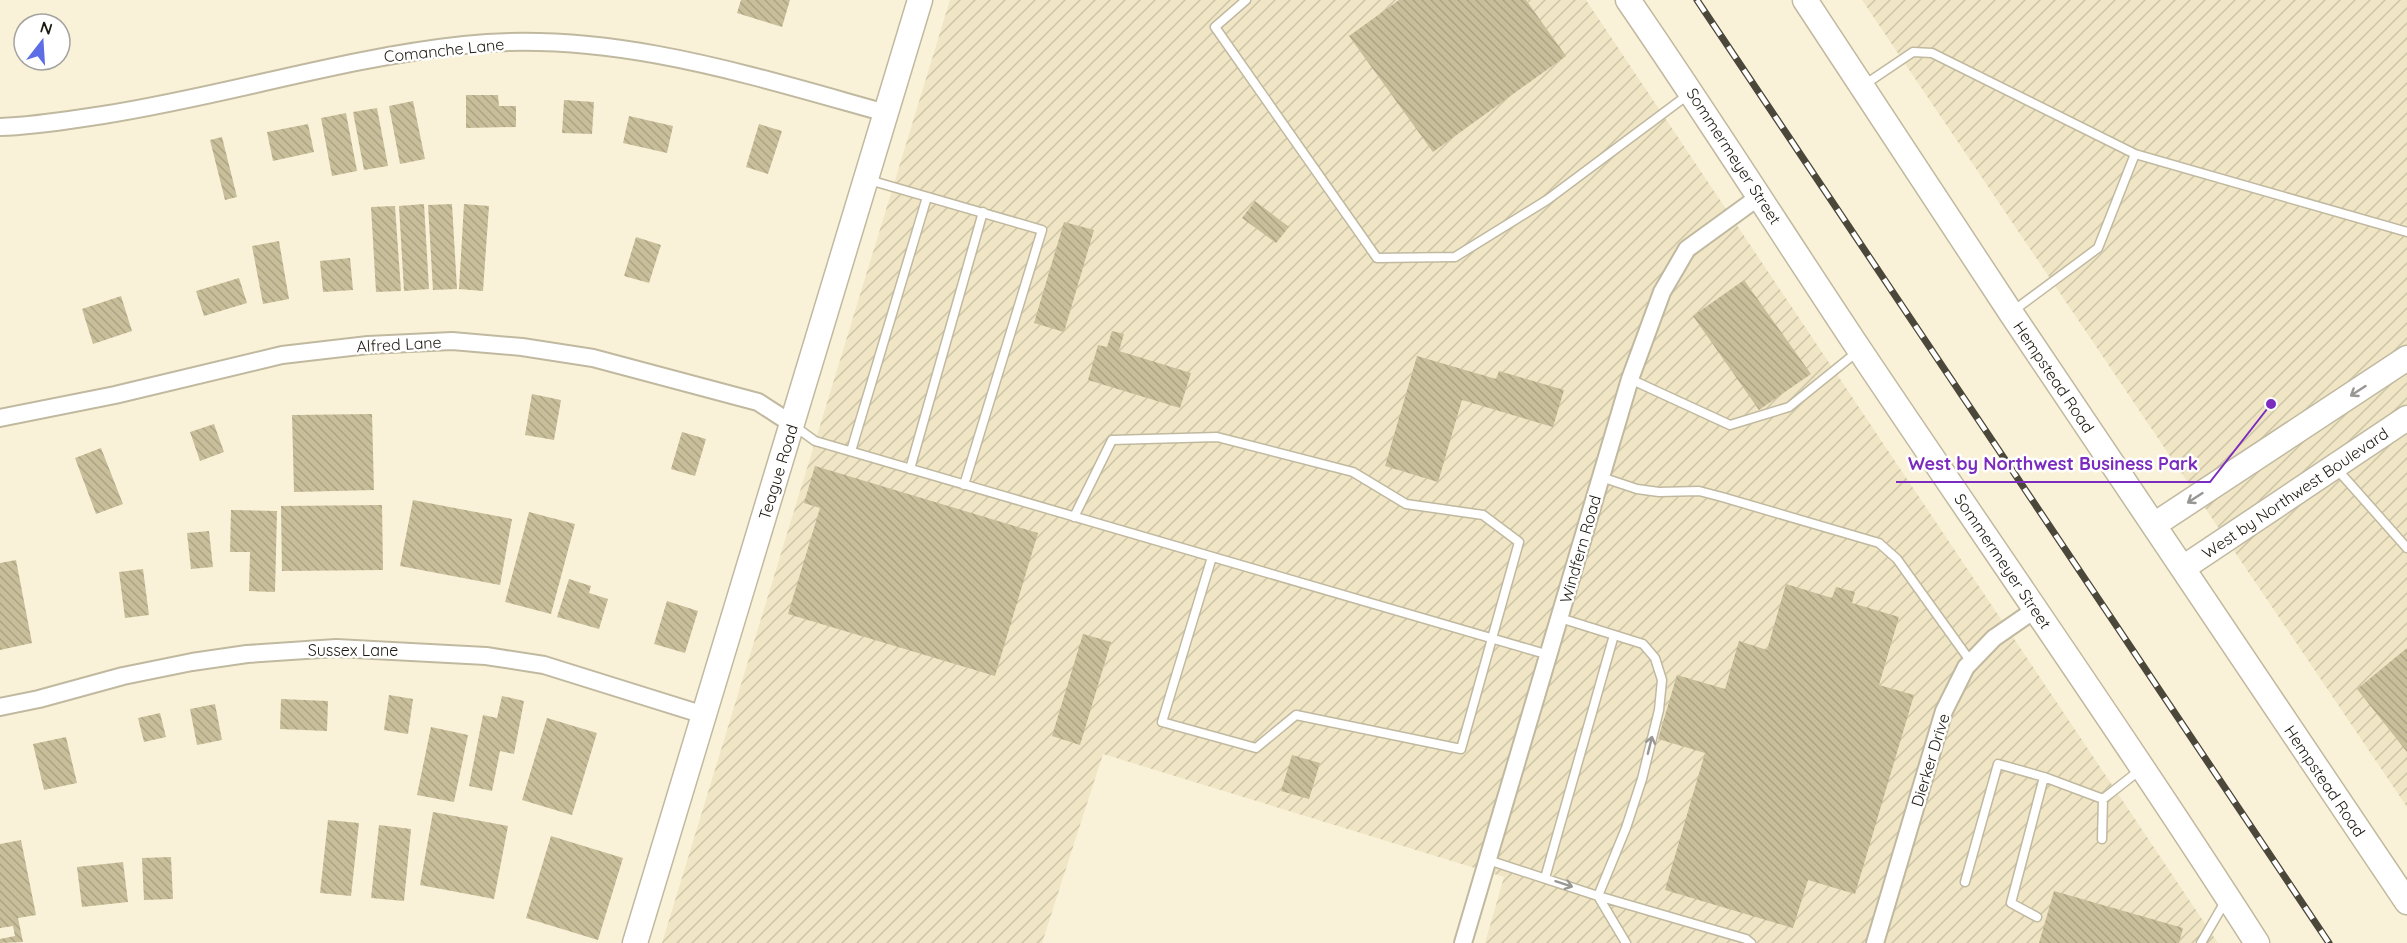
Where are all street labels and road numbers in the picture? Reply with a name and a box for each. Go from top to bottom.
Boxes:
street label: Comanche Lane [383,34,505,66]
street label: Sommermeyer Street [1682,84,1786,228]
street label: Hempstead Road [2009,317,2099,437]
street label: Alfred Lane [356,332,442,356]
street label: Teague Road [754,422,802,522]
street label: West by Northwest Boulevard [2198,423,2392,563]
street label: Sommermeyer Street [1950,490,2056,632]
street label: Windfern Road [1555,493,1605,605]
street label: Sussex Lane [308,640,398,660]
street label: Dierker Drive [1906,711,1954,809]
street label: Hempstead Road [2280,721,2370,841]

